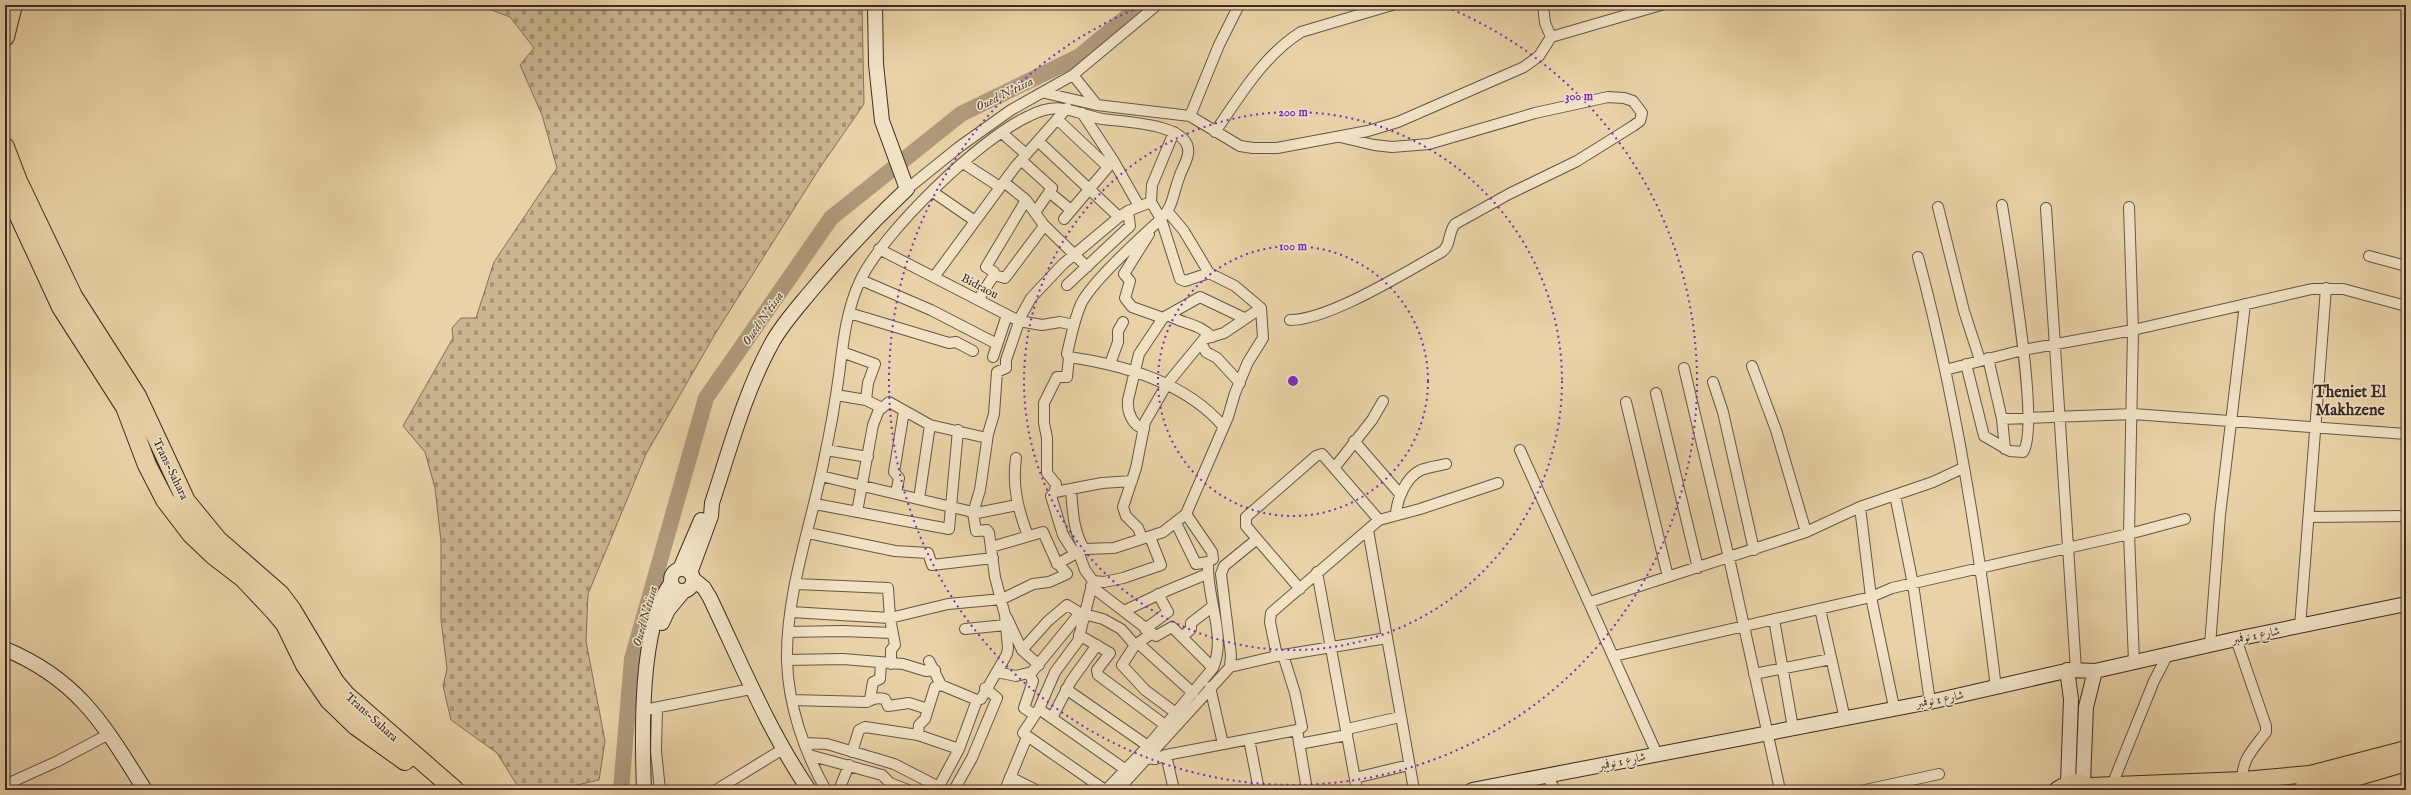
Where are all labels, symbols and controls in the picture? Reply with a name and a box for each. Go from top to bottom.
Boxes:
water label: Oued N'tissa [973,73,1037,116]
text: 300 m [1565,89,1594,104]
text: 200 m [1278,105,1308,120]
text: 100 m [1279,239,1308,254]
street label: Bidraou [959,270,1001,302]
water label: Oued N'tissa [738,288,788,349]
centre of rings [1286,374,1300,388]
district label: Theniet El Makhzene [2313,383,2387,421]
street label: Trans-Sahara [149,436,192,503]
water label: Oued N'tissa [629,584,662,649]
street label: شارع 1 نوفمبر [2229,623,2282,651]
street label: شارع 1 نوفمبر [1913,687,1966,715]
street label: Trans-Sahara [342,690,402,746]
street label: شارع 1 نوفمبر [1595,749,1648,777]

